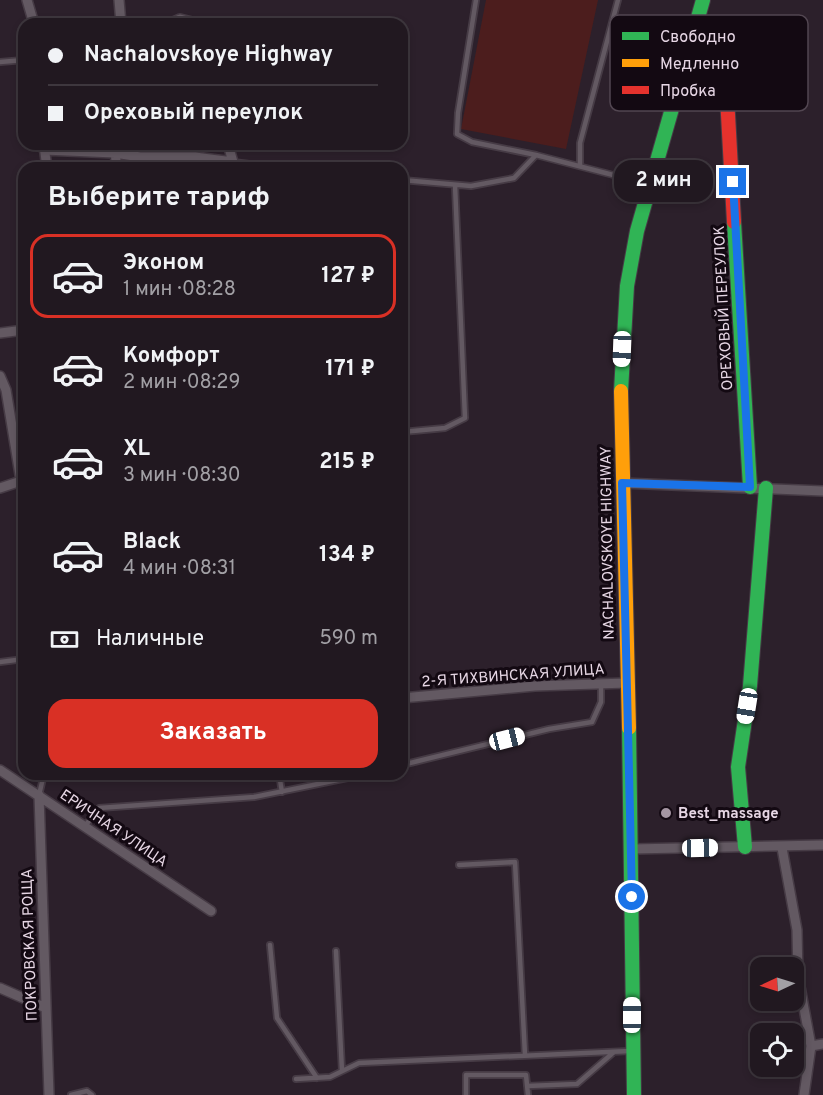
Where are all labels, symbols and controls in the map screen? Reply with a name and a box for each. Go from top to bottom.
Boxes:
legend [610,15,808,111]
text: Свободно [660,28,736,48]
text: Nachalovskoye Highway [84,42,333,69]
text: Медленно [660,55,739,75]
text: Пробка [660,82,716,102]
text: Ореховый переулок [84,100,303,127]
callout: 2 мин [613,161,712,203]
text: 2 мин [635,168,692,194]
route end [719,168,746,195]
text: Выберите тариф [48,181,270,215]
street label: ОРЕХОВЫЙ ПЕРЕУЛОК [709,225,738,391]
icon: car [51,249,105,303]
text: Эконом [123,250,204,277]
text: 127 ₽ [321,263,375,290]
text: 1 мин · 08:28 [123,277,236,303]
car [612,331,632,367]
icon: car [51,342,105,396]
text: Комфорт [123,343,220,370]
text: 171 ₽ [325,356,375,383]
text: 2 мин · 08:29 [123,370,240,396]
icon: car [51,435,105,489]
text: XL [123,436,150,463]
street label: NACHALOVSKOYE HIGHWAY [597,446,620,640]
text: 215 ₽ [319,449,375,476]
text: 3 мин · 08:30 [123,463,241,489]
icon: car [51,528,105,582]
text: Black [123,529,181,556]
text: 134 ₽ [319,542,375,569]
text: 4 мин · 08:31 [123,556,236,582]
icon: cash [48,623,81,656]
text: Наличные [96,626,204,653]
text: 590 m [320,626,378,652]
street label: 2-Я ТИХВИНСКАЯ УЛИЦА [421,661,605,692]
car [735,687,759,725]
button: Заказать [48,699,378,768]
car [487,726,527,752]
street label: ЕРИЧНАЯ УЛИЦА [56,786,171,872]
place label: Best_massage [678,805,779,824]
marker: Best_massage [659,806,673,820]
car [682,839,718,857]
street label: ПОКРОВСКАЯ РОЩА [18,868,43,1021]
route start [618,883,645,910]
north arrow [750,957,804,1011]
map controls [750,957,804,1077]
car [623,997,641,1033]
button: locate [750,1023,804,1077]

